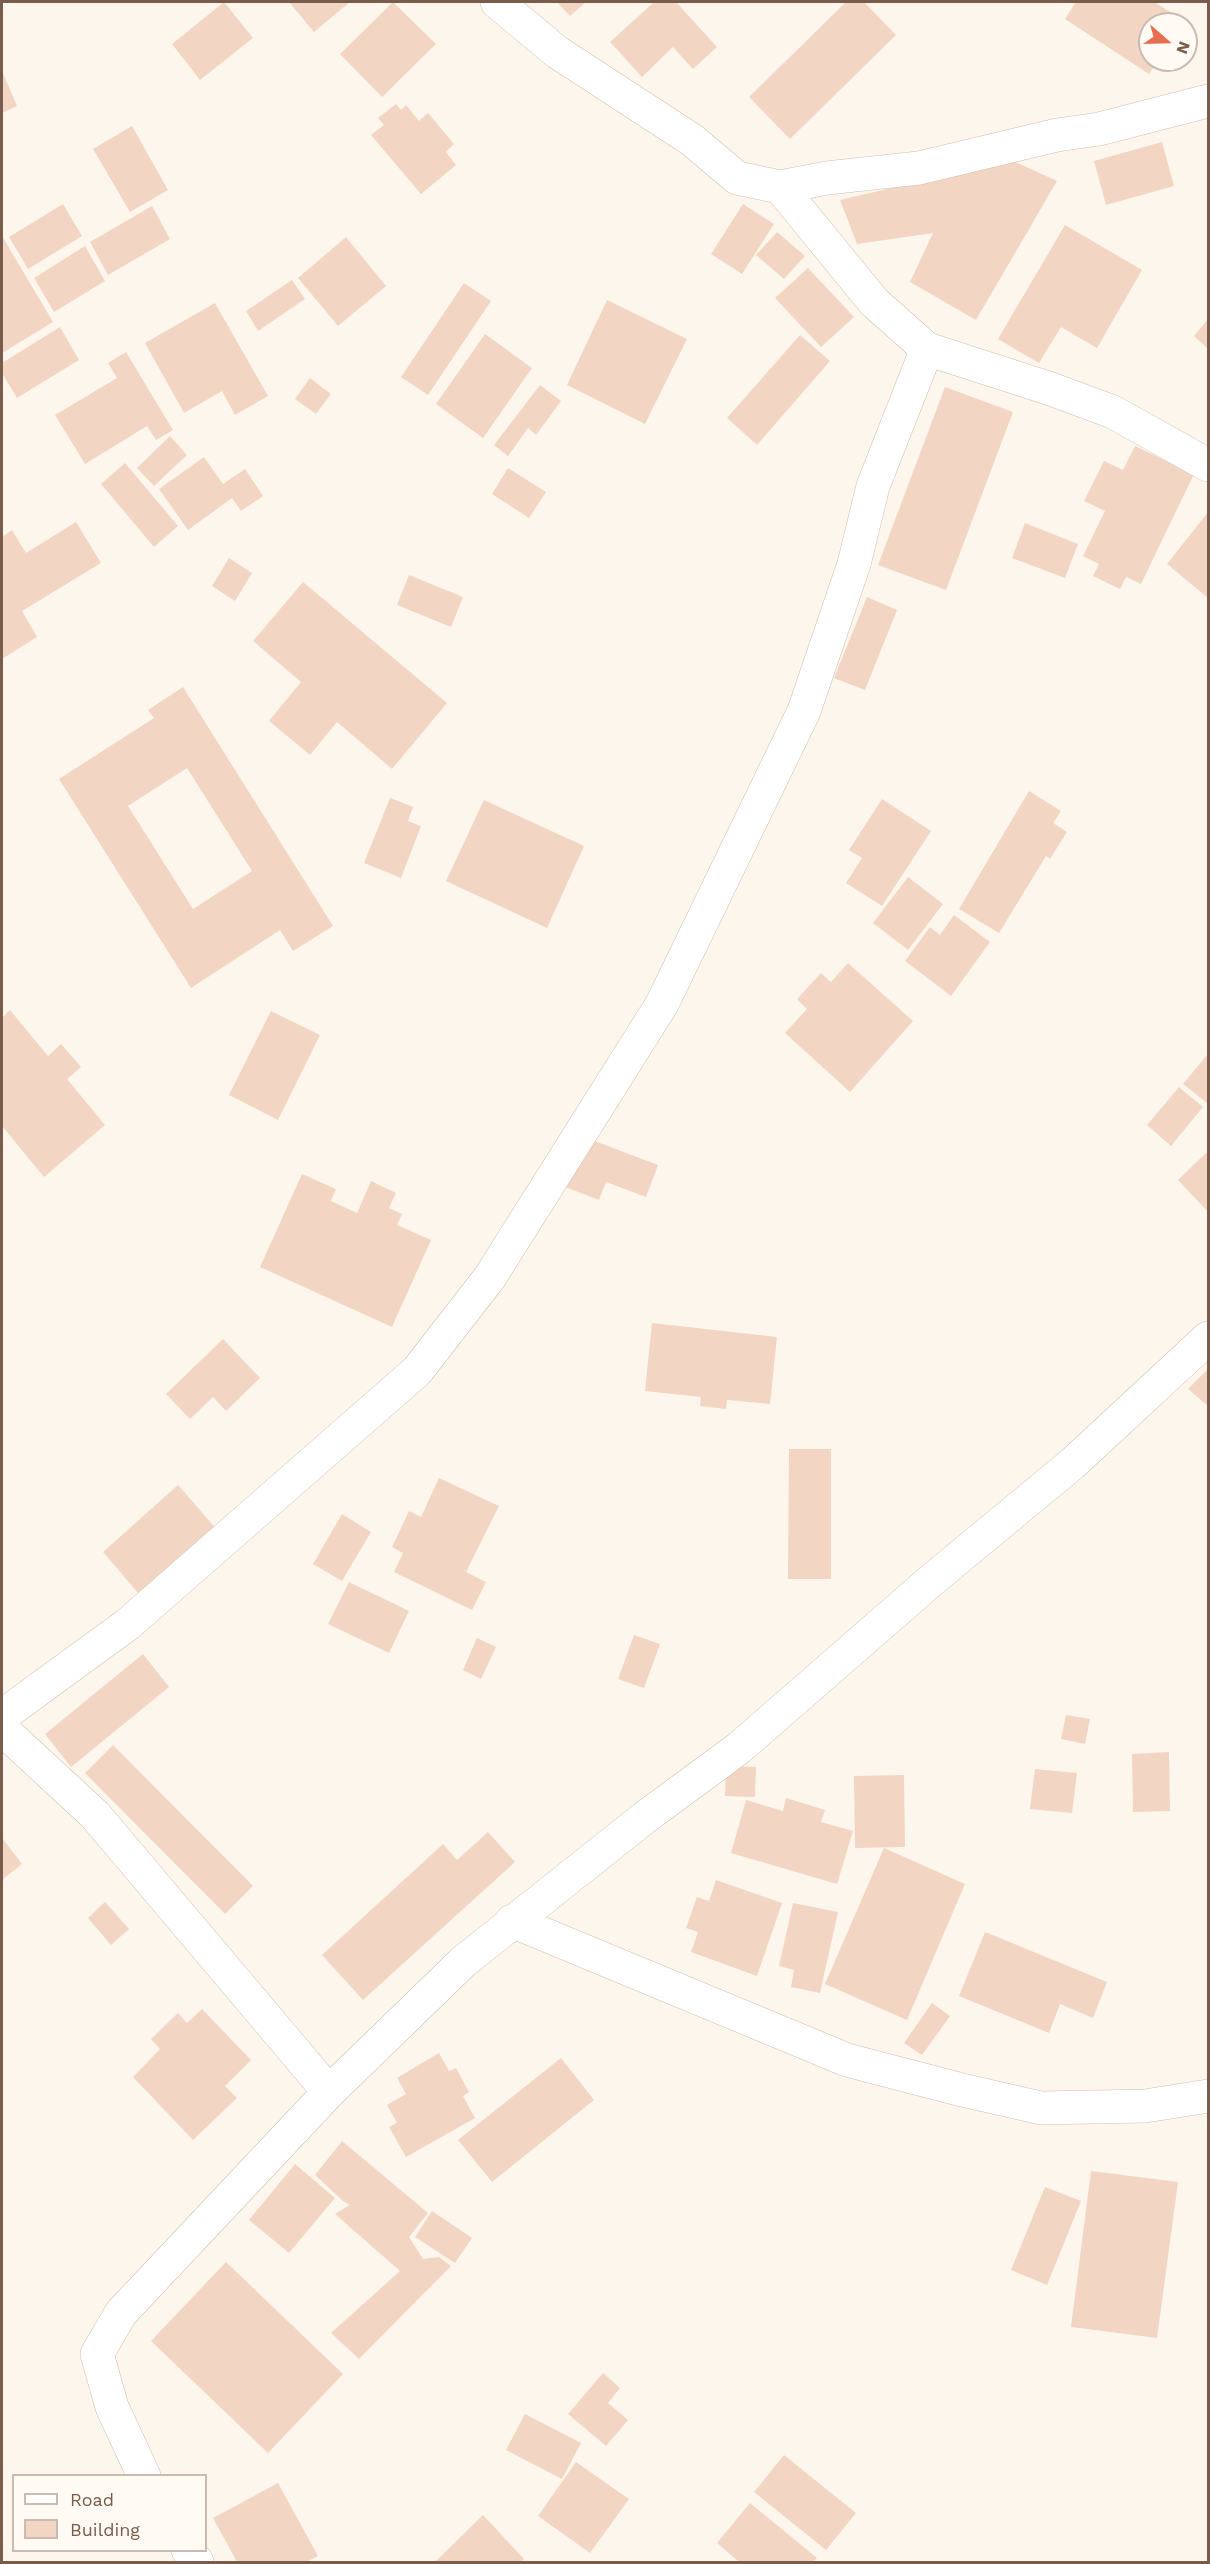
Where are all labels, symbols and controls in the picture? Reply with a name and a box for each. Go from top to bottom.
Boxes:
north arrow [1138,12,1198,72]
text: N [1173,39,1194,56]
legend [12,2474,207,2552]
text: Road [70,2489,114,2510]
text: Building [70,2519,140,2540]

